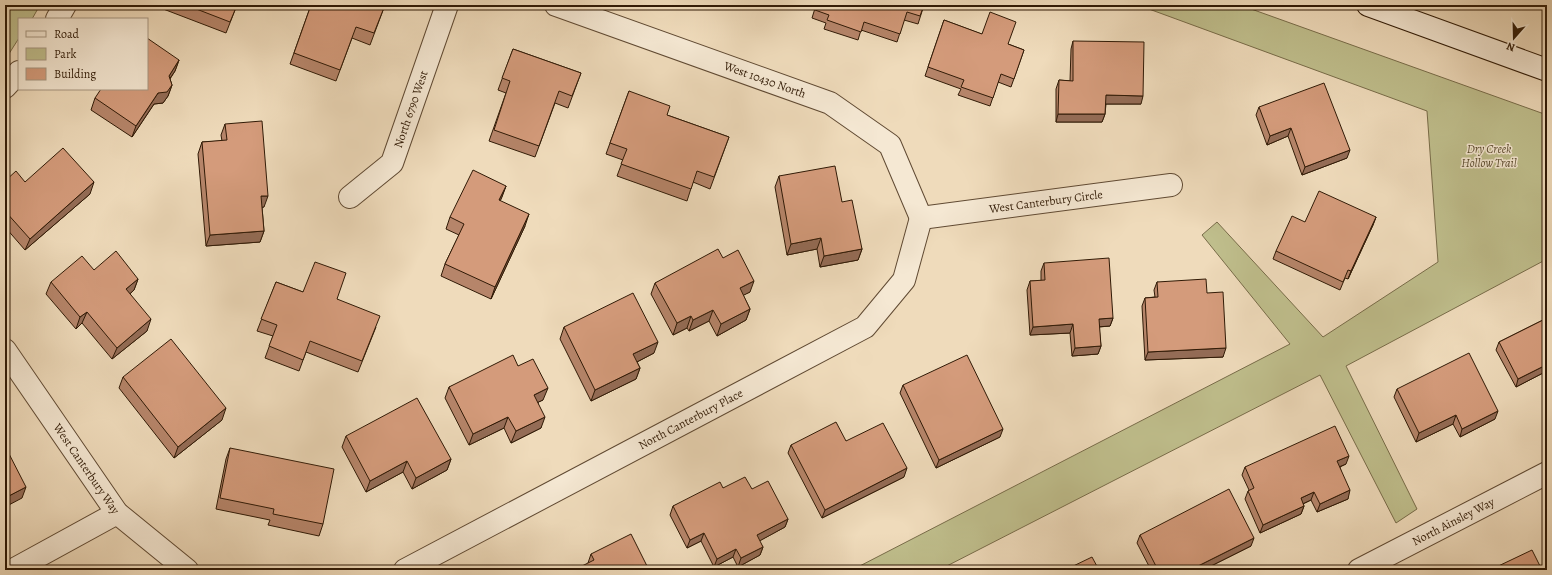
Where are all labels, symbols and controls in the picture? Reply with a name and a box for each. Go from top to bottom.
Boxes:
legend [18,18,148,90]
north arrow [1494,18,1534,58]
text: Road [54,26,80,42]
text: N [1504,39,1517,55]
text: Park [54,46,77,62]
street label: West 10430 North [721,57,809,102]
text: Building [54,66,96,82]
street label: North 6790 West [390,68,432,150]
park label: Dry Creek Hollow Trail [1461,141,1517,171]
street label: West Canterbury Circle [987,186,1104,217]
street label: North Canterbury Place [636,385,746,453]
street label: West Canterbury Way [49,419,124,518]
street label: North Ainsley Way [1409,493,1498,549]

